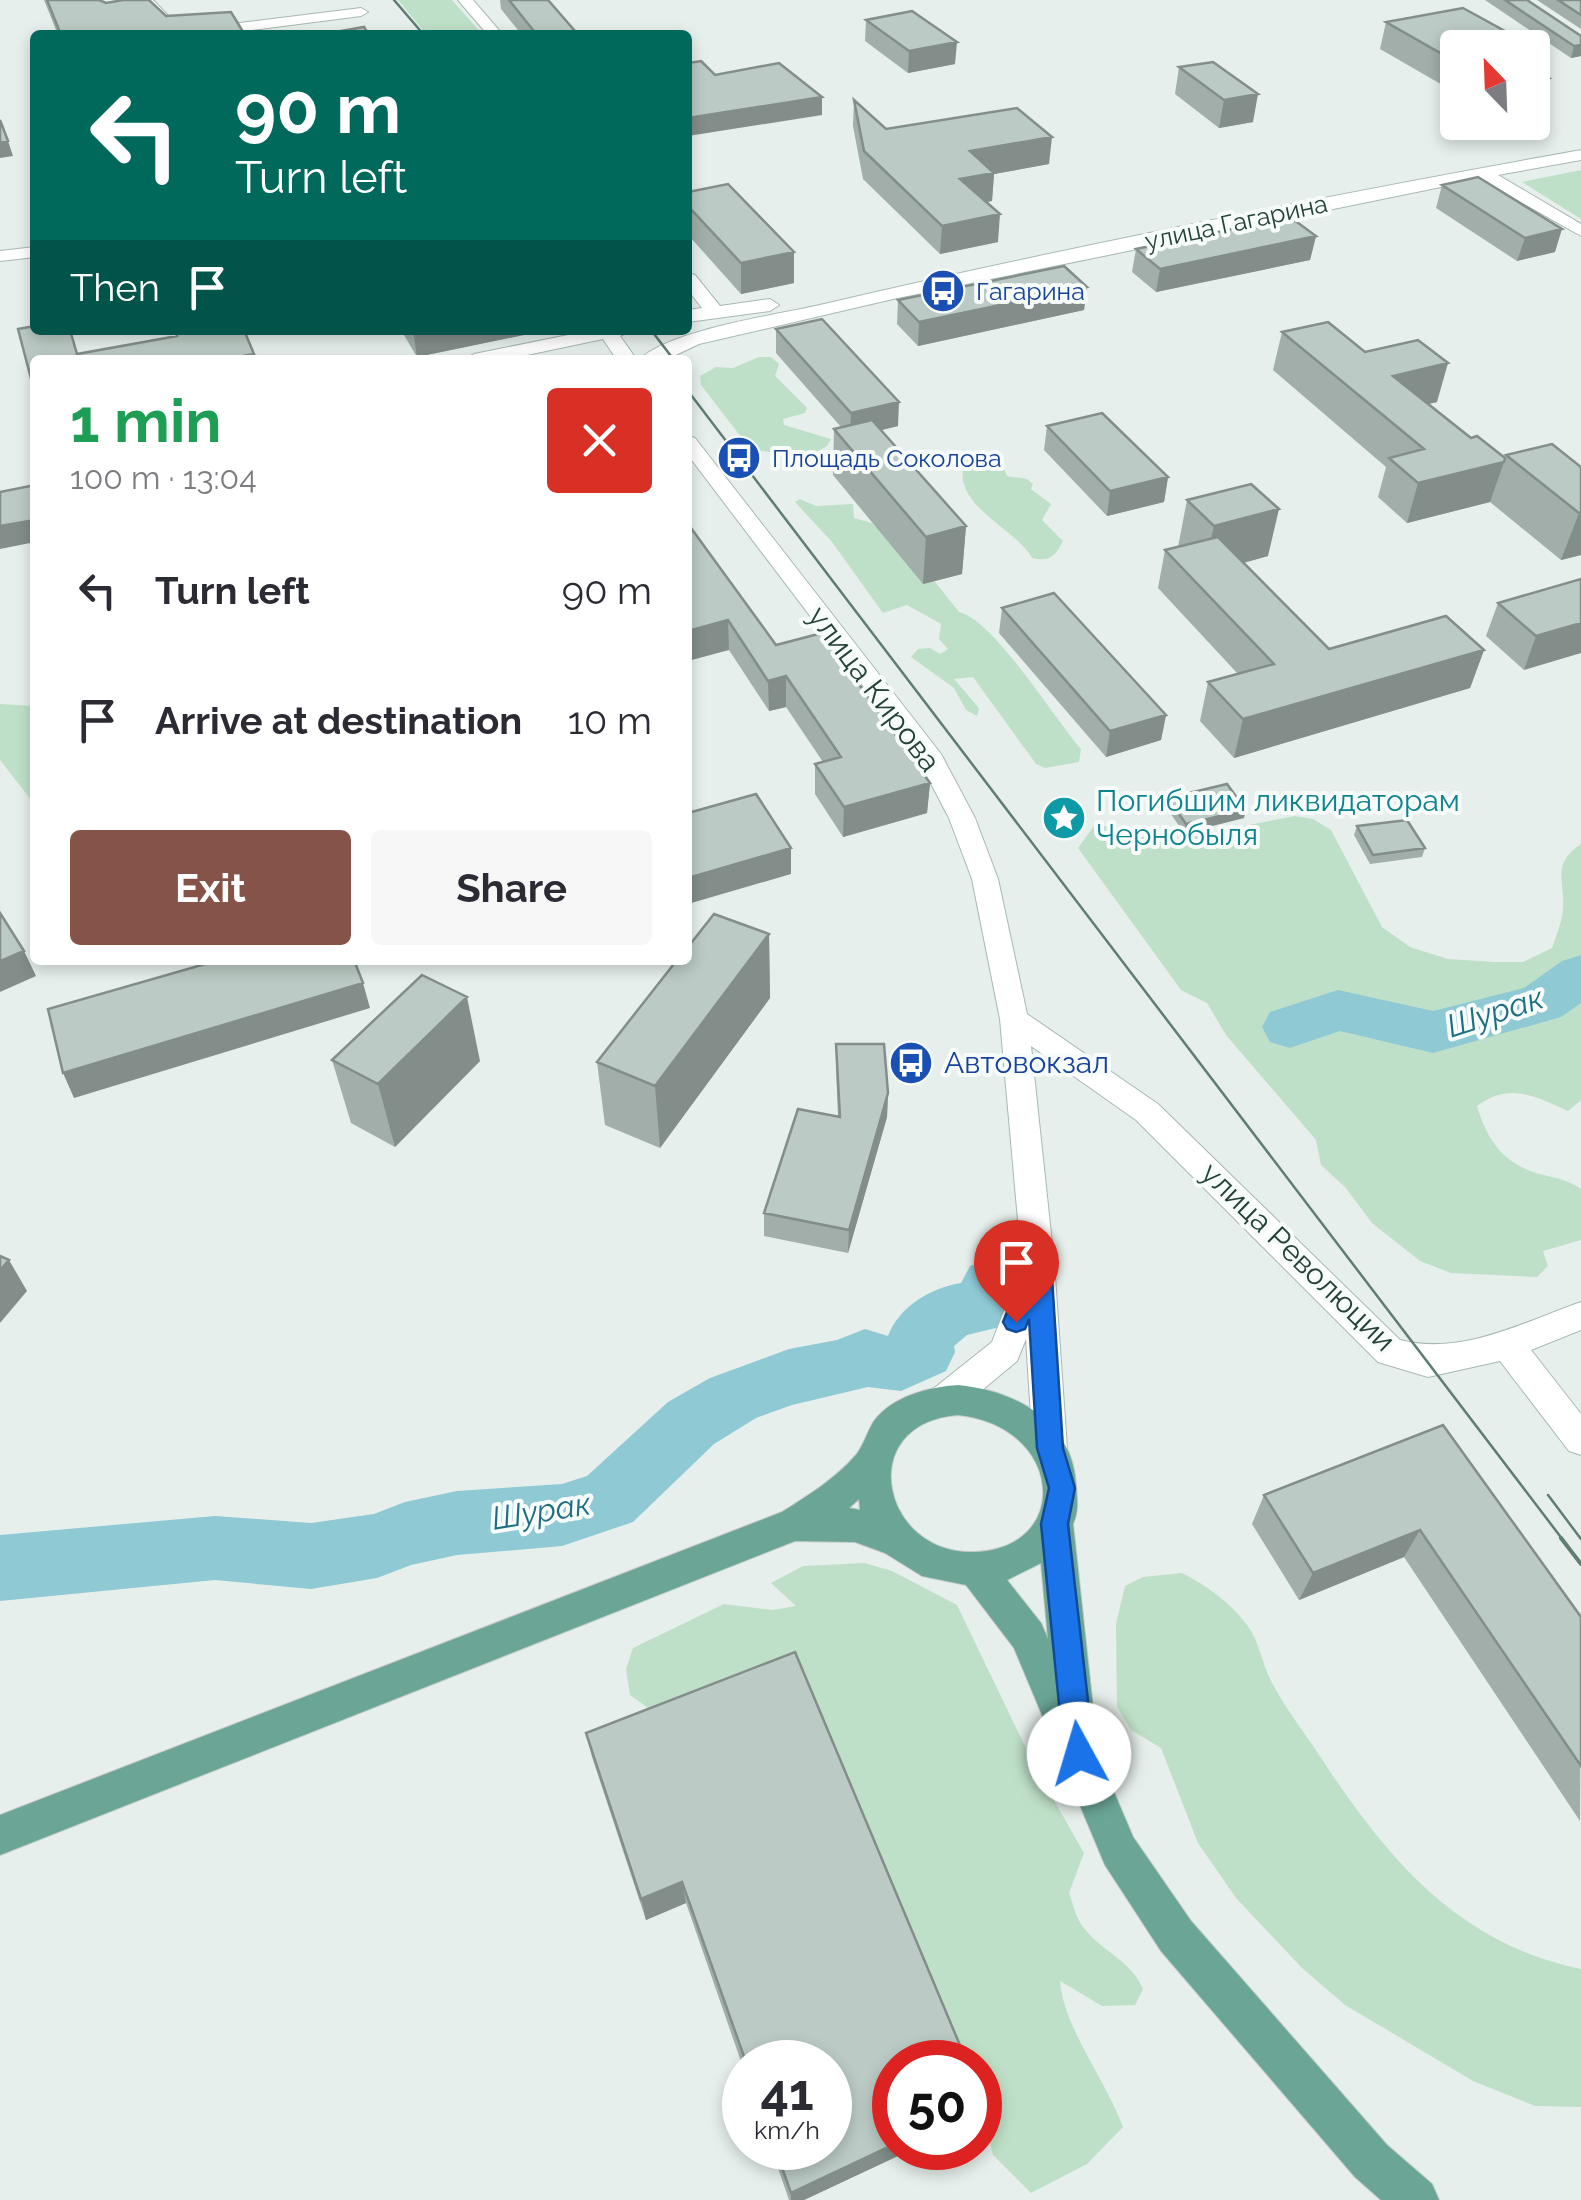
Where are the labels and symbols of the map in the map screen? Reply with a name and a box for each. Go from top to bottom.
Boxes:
north arrow [1440,30,1550,140]
street label: улица Гагарина [1142,188,1330,256]
bus stop icon: Гагарина [920,268,966,314]
place label: Гагарина [976,276,1085,306]
bus stop icon: Площадь Соколова [716,435,762,481]
place label: Площадь Соколова [772,443,1002,473]
street label: улица Кирова [801,599,948,778]
place label: Погибшим ликвидаторам Чернобыля [1096,783,1460,852]
place icon: Погибшим ликвидаторам Чернобыля [1041,795,1087,841]
water label: Шурак [1442,979,1548,1044]
bus stop icon: Автовокзал [888,1040,934,1086]
place label: Автовокзал [944,1045,1109,1080]
street label: улица Революции [1194,1155,1403,1358]
pin [974,1220,1059,1323]
water label: Шурак [489,1484,593,1537]
position arrow [1027,1702,1131,1806]
speed limit sign: 50 [872,2040,1002,2170]

